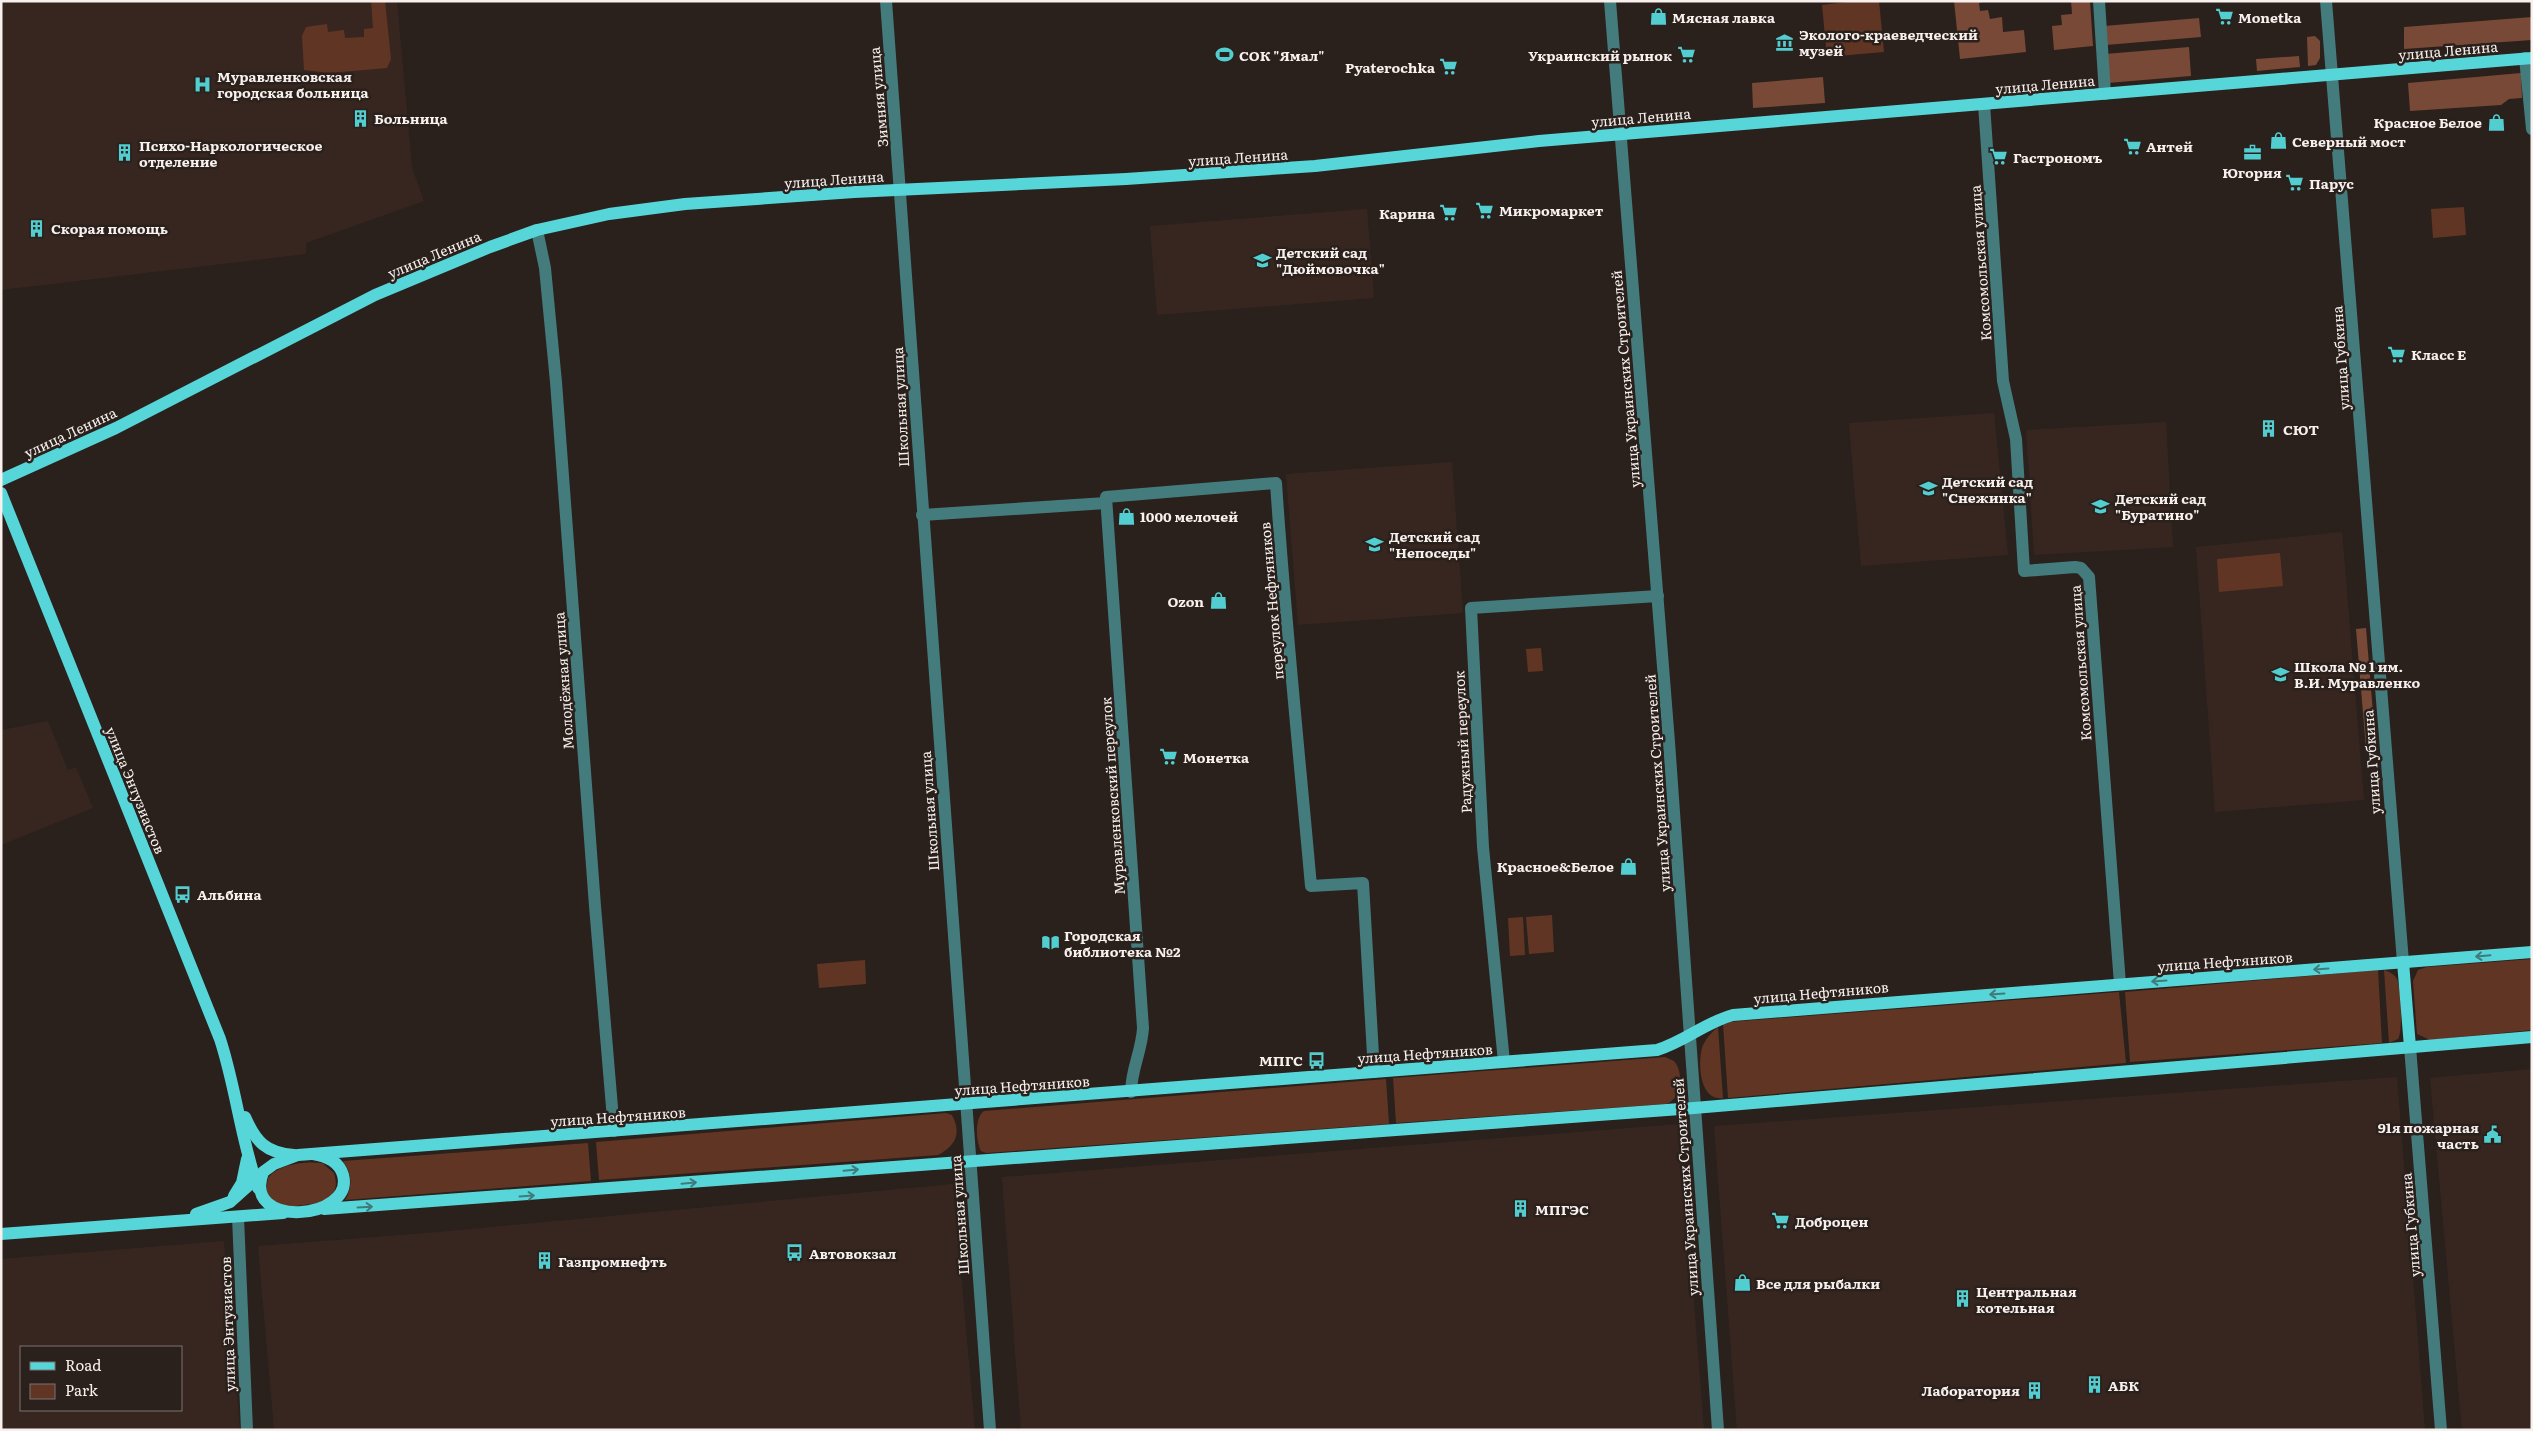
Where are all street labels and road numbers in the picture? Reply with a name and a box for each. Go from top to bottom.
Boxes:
street label: улица Ленина [2397,36,2499,64]
street label: Зимняя улица [864,46,892,148]
street label: улица Ленина [1994,70,2096,98]
street label: улица Ленина [1590,103,1692,131]
street label: улица Ленина [1188,144,1289,170]
street label: улица Ленина [784,166,885,192]
street label: Комсомольская улица [1965,184,1995,342]
street label: улица Ленина [384,225,484,283]
street label: улица Украинских Строителей [1606,269,1644,489]
street label: улица Губкина [2326,305,2354,411]
street label: Школьная улица [887,346,913,468]
street label: улица Ленина [21,402,120,462]
street label: переулок Нефтяников [1254,521,1288,681]
street label: Комсомольская улица [2065,584,2095,742]
street label: Молодёжная улица [548,611,578,750]
street label: Радужный переулок [1448,669,1476,814]
street label: улица Украинских Строителей [1639,673,1675,893]
street label: Муравленковский переулок [1095,696,1129,896]
street label: улица Губкина [2357,709,2385,815]
street label: улица Энтузиастов [101,723,171,857]
street label: Школьная улица [915,750,943,872]
street label: улица Нефтяников [2157,946,2294,976]
street label: улица Нефтяников [1752,976,1890,1008]
street label: улица Нефтяников [1357,1038,1494,1068]
street label: улица Нефтяников [954,1070,1091,1100]
street label: улица Украинских Строителей [1667,1077,1703,1297]
street label: улица Нефтяников [550,1101,687,1131]
street label: Школьная улица [945,1154,973,1276]
street label: улица Губкина [2395,1172,2425,1278]
street label: улица Энтузиастов [215,1256,239,1392]

